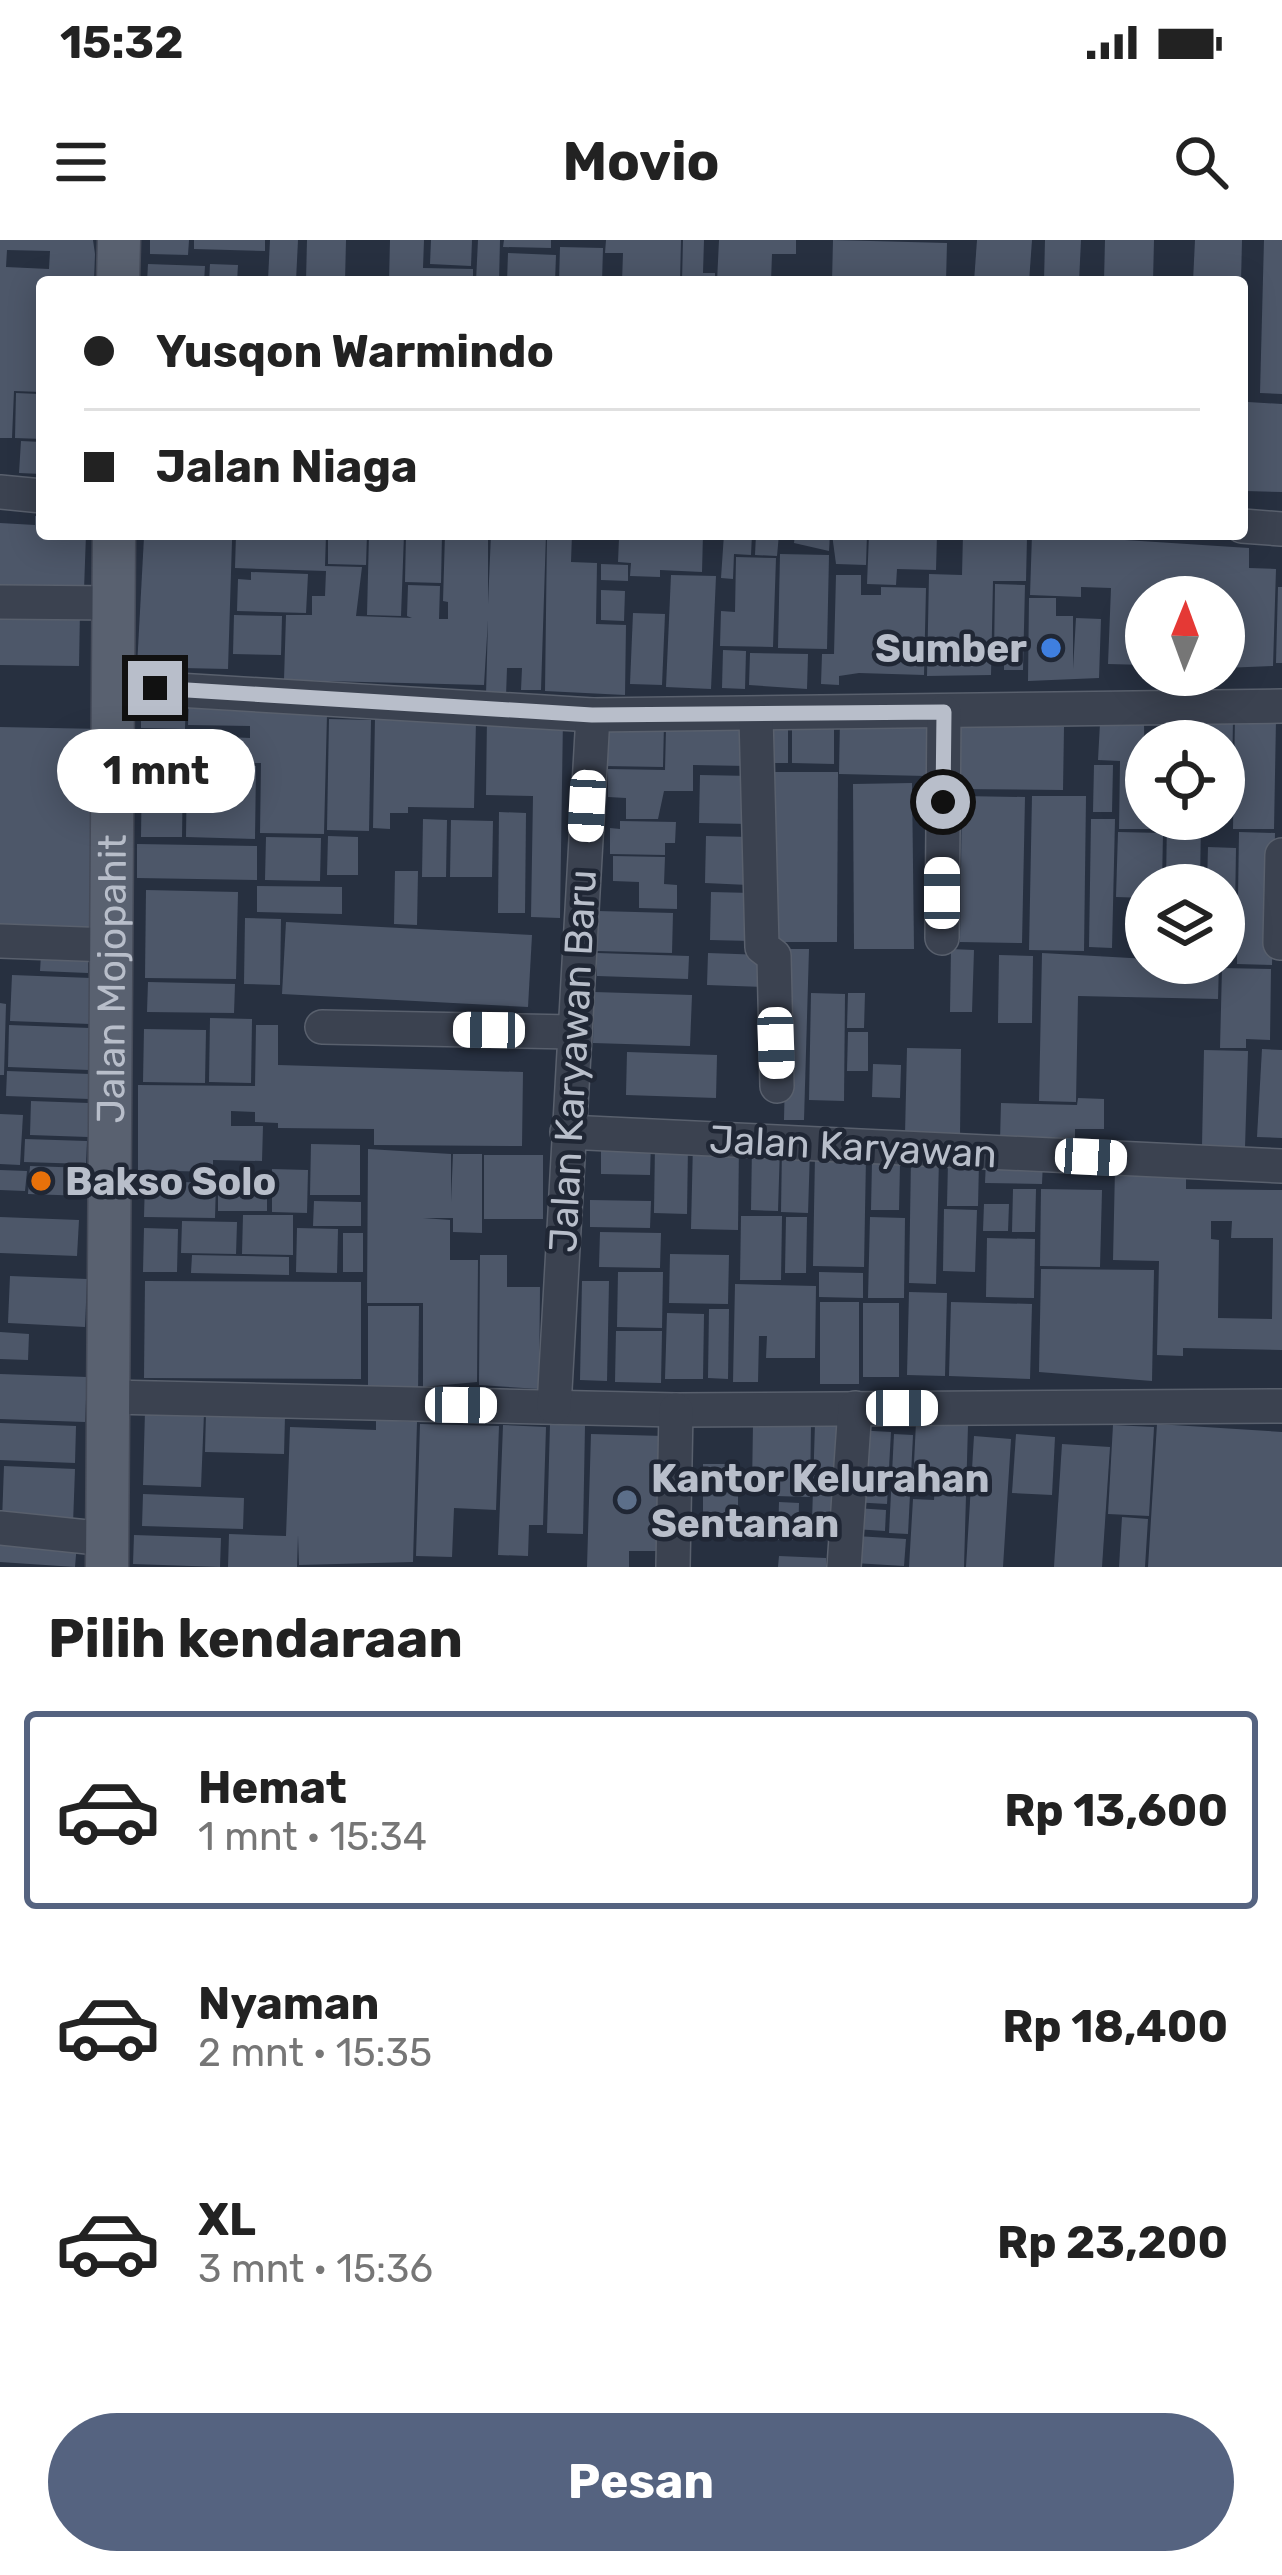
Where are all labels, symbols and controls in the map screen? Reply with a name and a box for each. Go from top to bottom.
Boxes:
text: 15:32 [60,16,183,69]
icon: menu [48,129,114,195]
icon: search [1168,129,1234,195]
text: Movio [562,130,720,194]
text: Yusqon Warmindo [156,325,554,378]
text: Jalan Niaga [156,440,417,493]
north arrow [1125,576,1245,696]
map controls [1125,576,1245,984]
place label: Sumber [875,626,1027,672]
marker: Sumber [1038,635,1064,661]
route end [128,661,182,715]
button: locate [1125,720,1245,840]
callout: 1 mnt [56,730,254,814]
text: 1 mnt [103,748,209,794]
car [567,769,607,843]
route start [916,775,970,829]
street label: Jalan Mojopahit [88,834,136,1124]
car [924,857,960,929]
button: layers [1125,864,1245,984]
street label: Jalan Karyawan Baru [540,868,606,1254]
car [757,1006,795,1080]
car [453,1011,525,1049]
street label: Jalan Karyawan [708,1116,998,1178]
car [1054,1137,1128,1177]
place label: Bakso Solo [65,1159,276,1205]
marker: Bakso Solo [28,1168,54,1194]
car [425,1386,497,1424]
car [866,1390,938,1426]
place label: Kantor Kelurahan Sentanan [651,1456,990,1547]
marker: Kantor Kelurahan Sentanan [614,1487,640,1513]
text: Pilih kendaraan [48,1607,463,1671]
icon: car [54,1756,162,1864]
text: Hemat [198,1761,347,1814]
text: Rp 13,600 [1004,1784,1228,1837]
text: 1 mnt · 15:34 [198,1814,427,1860]
icon: car [54,1972,162,2080]
text: Nyaman [198,1977,379,2030]
text: Rp 18,400 [1002,2000,1228,2053]
text: 2 mnt · 15:35 [198,2030,432,2076]
icon: car [54,2188,162,2296]
text: XL [198,2193,256,2246]
text: Rp 23,200 [997,2216,1228,2269]
text: 3 mnt · 15:36 [198,2246,433,2292]
button: Pesan [48,2413,1234,2551]

